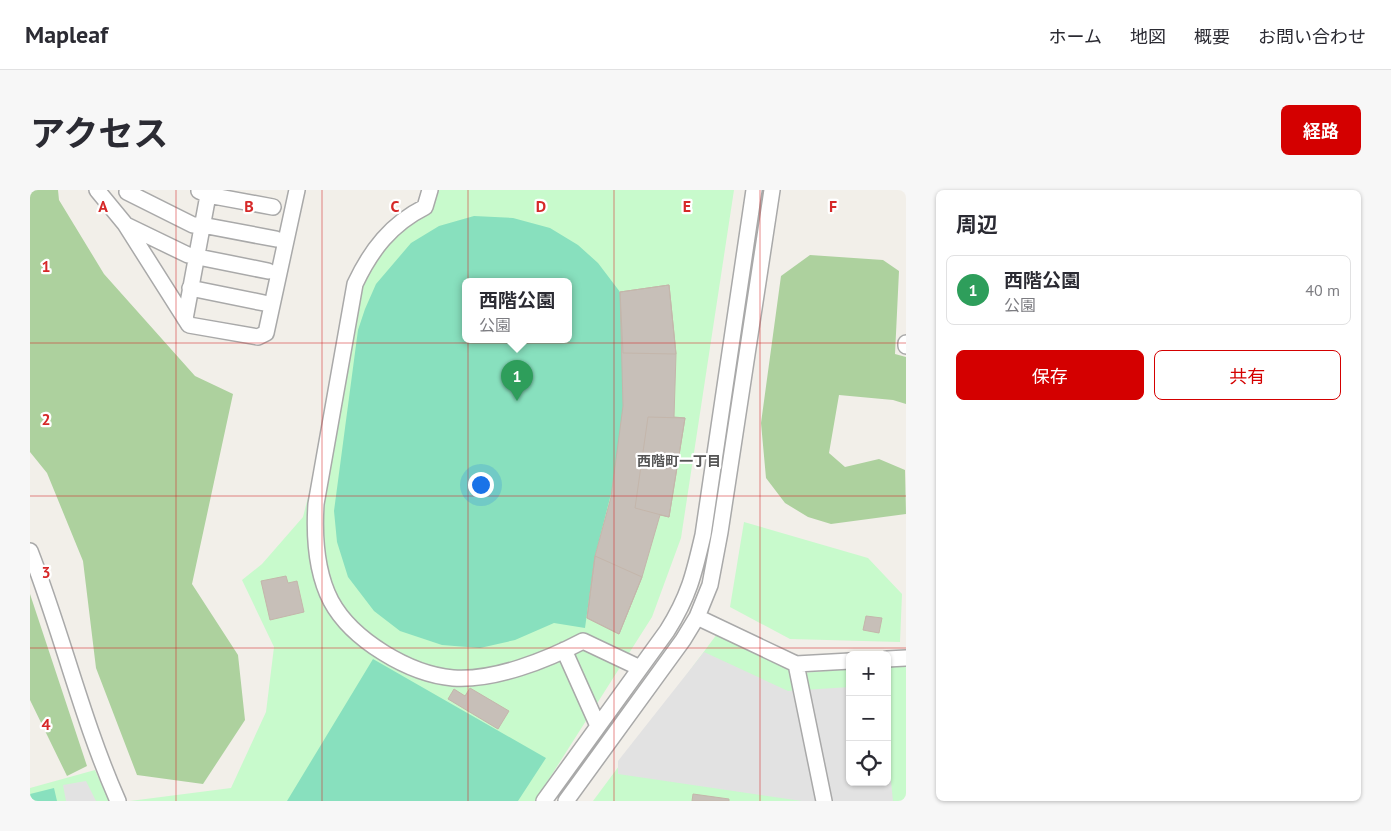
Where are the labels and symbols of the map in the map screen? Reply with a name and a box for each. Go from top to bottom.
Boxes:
text: A [98,196,108,216]
text: B [244,196,254,216]
text: C [391,196,400,216]
text: D [536,196,546,216]
text: E [683,196,691,216]
text: F [829,196,837,216]
text: 1 [41,256,51,276]
pin: 1 [501,360,533,401]
text: 2 [41,409,51,429]
district label: 西階町一丁目 [637,452,721,470]
your location [468,472,494,498]
text: 3 [41,562,51,582]
text: 4 [41,714,51,734]

